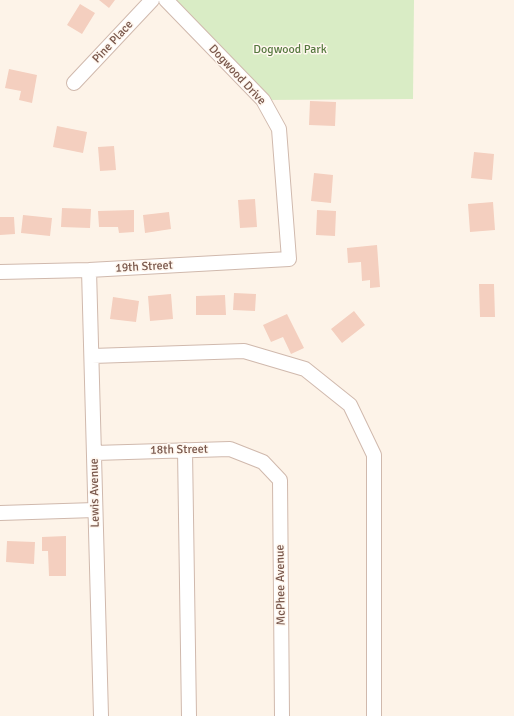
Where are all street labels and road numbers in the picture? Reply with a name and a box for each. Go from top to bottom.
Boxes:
street label: Pine Place [90,18,136,66]
street label: Dogwood Drive [205,42,269,108]
street label: 19th Street [115,258,173,276]
street label: 18th Street [150,442,208,458]
street label: Lewis Avenue [87,458,103,528]
street label: McPhee Avenue [273,544,289,626]

